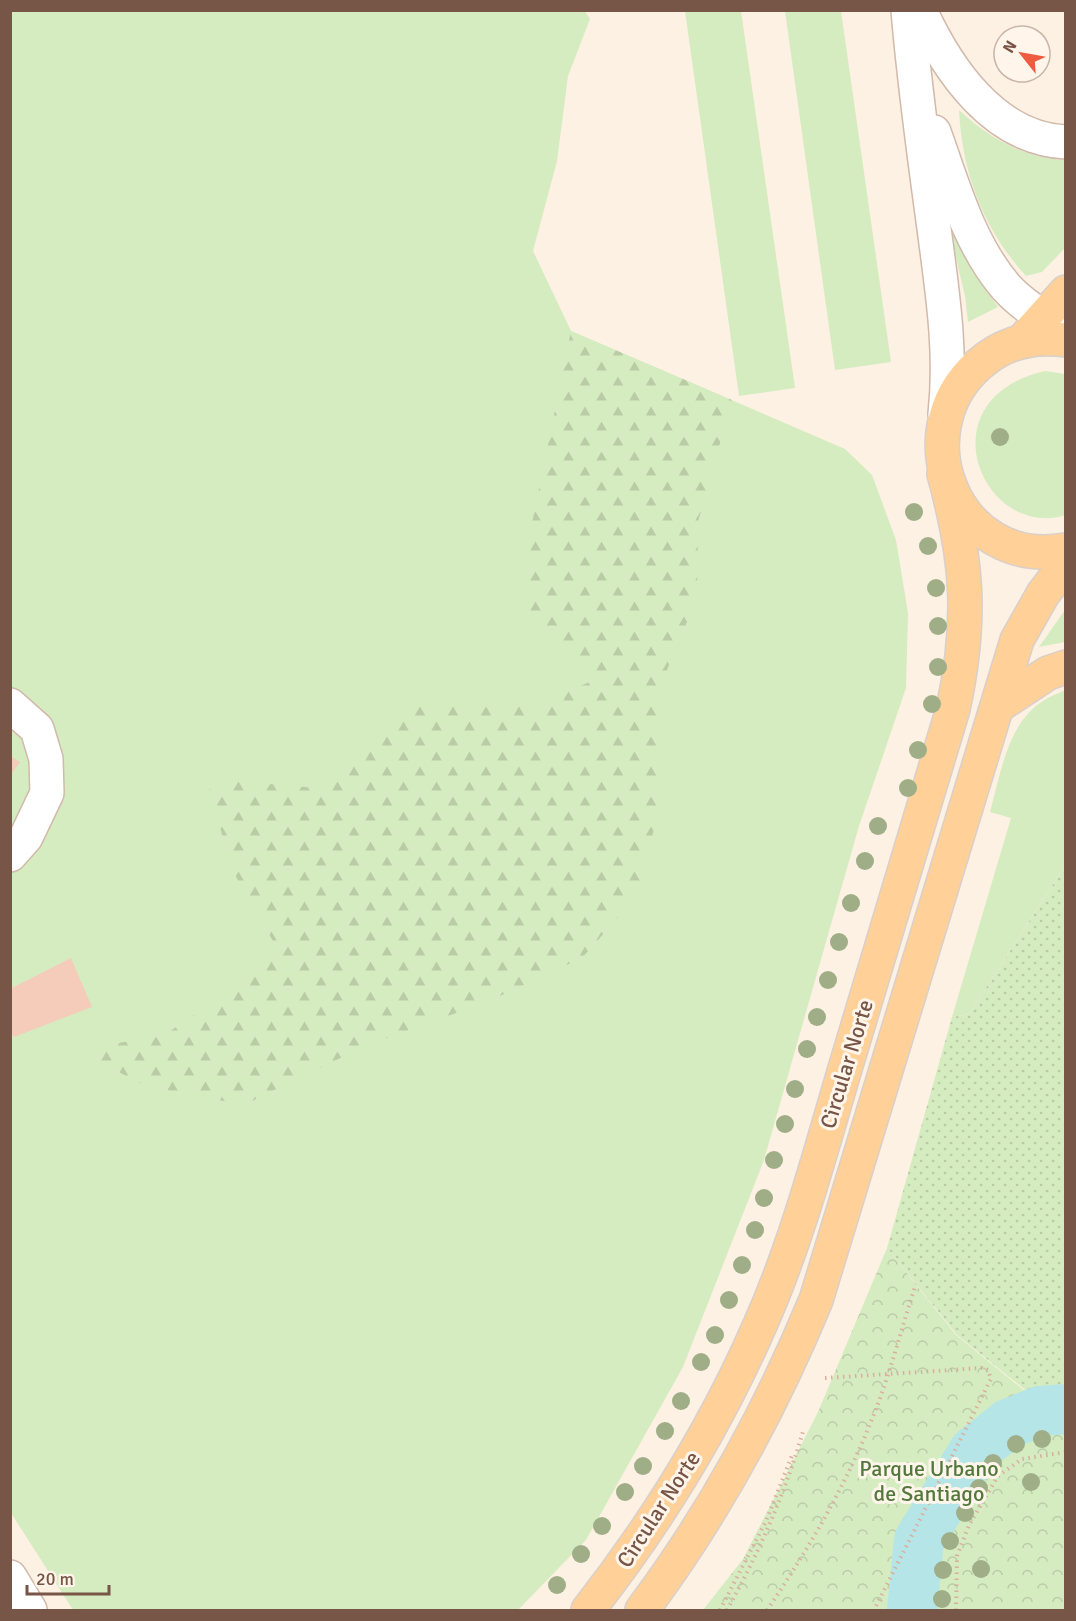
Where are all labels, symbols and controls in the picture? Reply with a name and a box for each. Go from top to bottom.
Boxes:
north arrow [992,24,1052,84]
text: N [999,37,1021,57]
street label: Circular Norte [814,996,879,1132]
street label: Circular Norte [611,1446,706,1573]
park label: Parque Urbano de Santiago [859,1455,999,1507]
scale bar [27,1558,110,1596]
text: 20 m [36,1568,74,1590]

